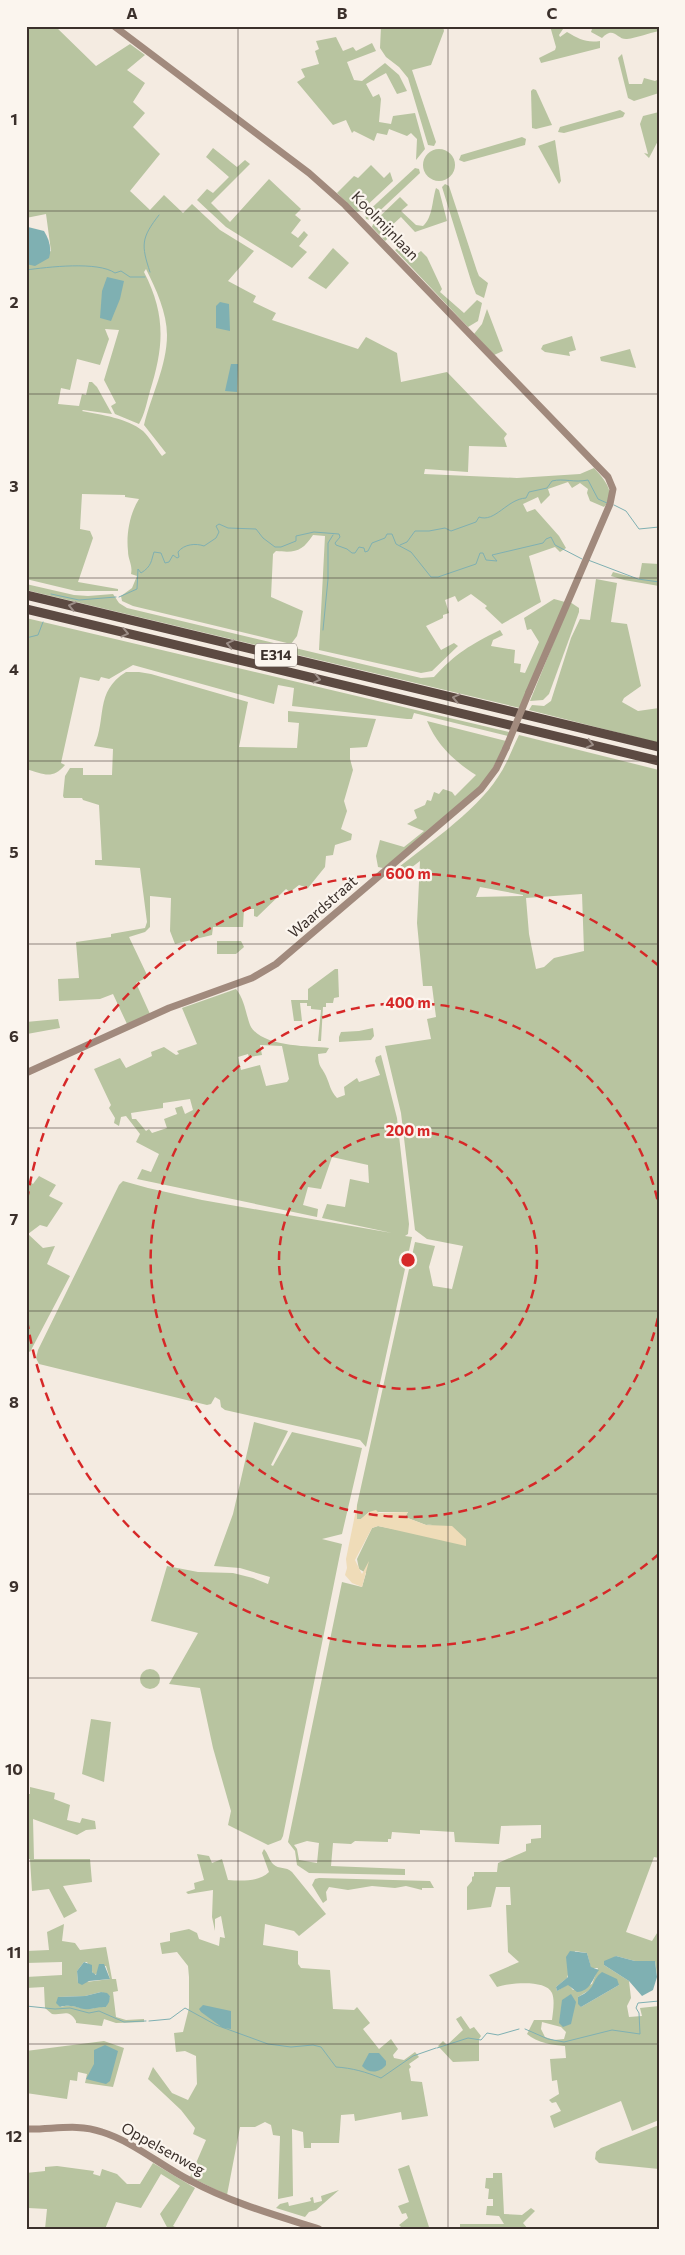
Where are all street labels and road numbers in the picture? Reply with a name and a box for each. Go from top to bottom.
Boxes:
street label: Koolmijnlaan [348,187,423,263]
road number: E314 [255,644,297,666]
street label: Waardstraat [284,871,360,941]
street label: Oppelsenweg [119,2118,208,2178]

